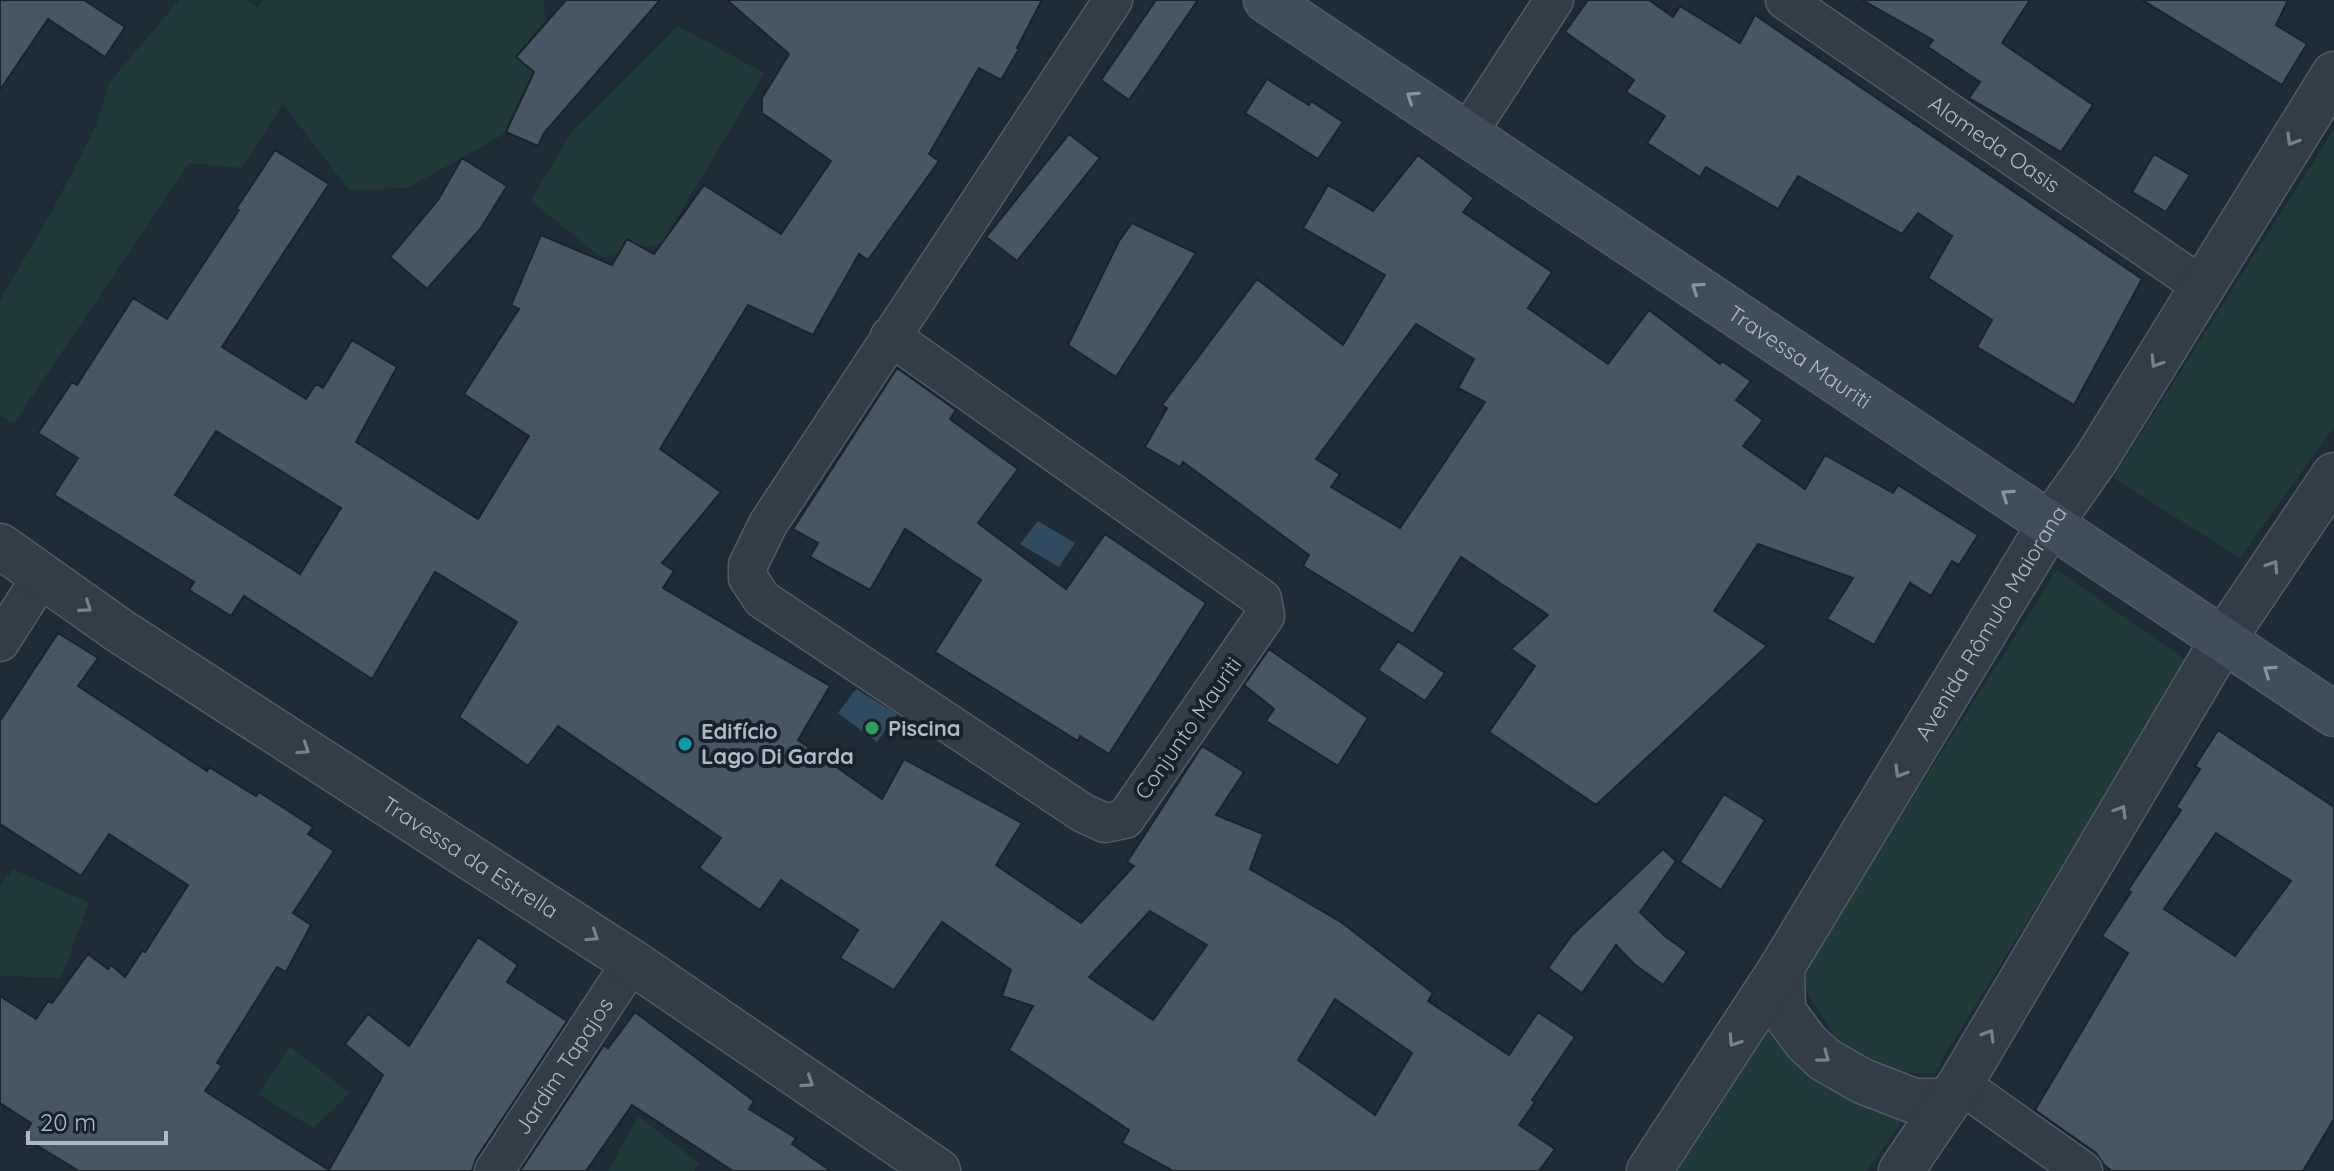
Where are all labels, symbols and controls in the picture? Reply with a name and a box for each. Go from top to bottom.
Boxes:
street label: Alameda Oasis [1923,89,2066,199]
one-way arrow [1406,92,1420,107]
one-way arrow [2286,131,2302,146]
one-way arrow [1692,283,1706,298]
street label: Travessa Mauriti [1723,299,1877,415]
one-way arrow [2151,353,2166,368]
one-way arrow [2001,490,2015,505]
street label: Avenida Rômulo Maiorana [1909,500,2073,745]
one-way arrow [2263,560,2278,575]
one-way arrow [78,597,92,612]
street label: Conjunto Mauriti [1129,651,1247,805]
one-way arrow [2264,666,2278,681]
place label: Piscina [888,714,961,742]
place label: Edifício Lago Di Garda [701,717,854,770]
marker: Piscina [863,719,881,737]
marker: Edifício Lago Di Garda [676,735,694,753]
one-way arrow [295,740,310,755]
one-way arrow [1894,763,1910,778]
street label: Travessa da Estrella [377,790,564,925]
one-way arrow [2112,805,2127,820]
one-way arrow [584,927,599,942]
street label: Jardim Tapajos [508,992,619,1140]
one-way arrow [1979,1029,1995,1044]
one-way arrow [1728,1032,1743,1047]
one-way arrow [1815,1047,1830,1061]
one-way arrow [800,1072,814,1087]
scale bar [28,1095,166,1145]
text: 20 m [40,1107,96,1137]

